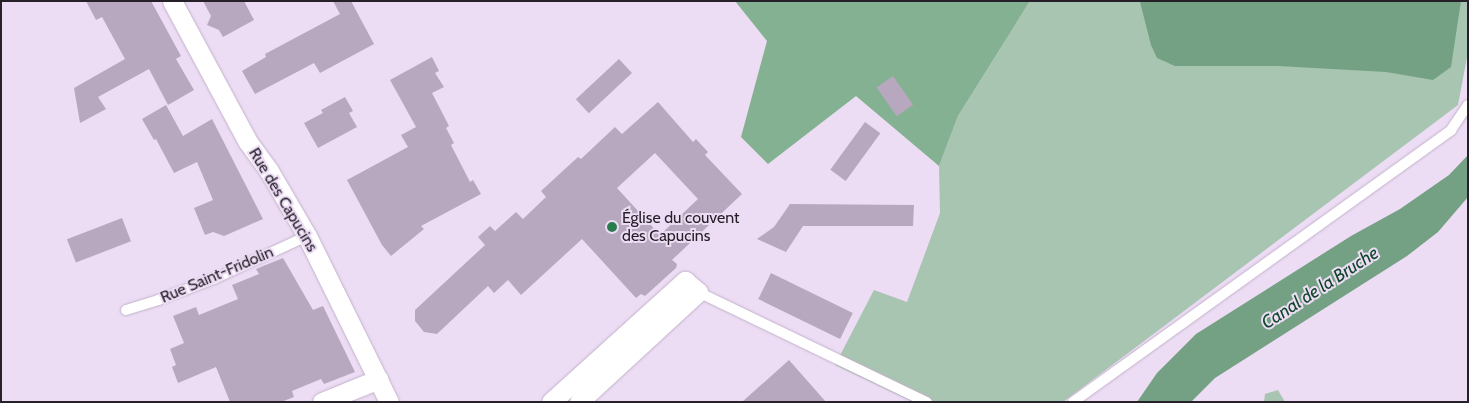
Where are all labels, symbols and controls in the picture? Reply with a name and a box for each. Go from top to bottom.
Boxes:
street label: Rue des Capucins [244,144,322,256]
place label: Église du couvent des Capucins [622,208,740,246]
marker: Église du couvent des Capucins [606,221,618,233]
water label: Canal de la Bruche [1258,242,1382,334]
street label: Rue Saint-Fridolin [158,243,276,307]

